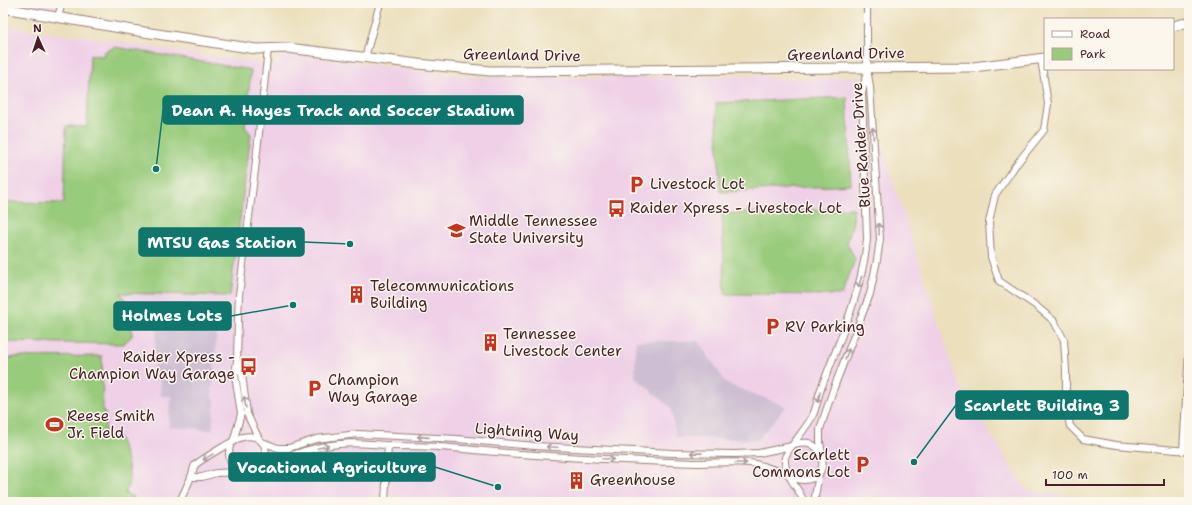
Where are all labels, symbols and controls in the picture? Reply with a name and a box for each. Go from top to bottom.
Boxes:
north arrow [18,18,58,58]
legend [1044,18,1174,70]
text: N [33,21,43,36]
text: Road [1080,26,1111,42]
street label: Greenland Drive [787,43,905,65]
street label: Greenland Drive [463,44,581,66]
text: Park [1080,46,1106,62]
street label: Blue Raider Drive [847,82,875,208]
callout: Dean A. Hayes Track and Soccer Stadium [163,96,523,124]
text: Dean A. Hayes Track and Soccer Stadium [171,100,515,121]
one-way arrow [870,127,877,140]
parking icon: Livestock Lot [627,174,647,194]
place label: Livestock Lot [650,174,745,194]
bus stop icon: Raider Xpress - Livestock Lot [607,198,627,218]
place label: Raider Xpress - Livestock Lot [630,198,842,218]
place label: Middle Tennessee State University [469,211,598,248]
school or university icon: Middle Tennessee State University [446,220,466,240]
one-way arrow [875,223,883,236]
callout: MTSU Gas Station [139,228,304,256]
text: MTSU Gas Station [147,232,297,253]
one-way arrow [856,275,863,288]
place label: Telecommunications Building [370,276,514,313]
building icon: Telecommunications Building [347,285,367,305]
callout: Holmes Lots [114,302,231,330]
text: Holmes Lots [122,305,222,326]
parking icon: RV Parking [762,317,782,337]
place label: RV Parking [785,317,865,337]
place label: Tennessee Livestock Center [503,324,622,361]
building icon: Tennessee Livestock Center [480,333,500,353]
place label: Raider Xpress - Champion Way Garage [69,347,235,384]
one-way arrow [843,348,851,360]
bus stop icon: Raider Xpress - Champion Way Garage [238,356,258,376]
place label: Champion Way Garage [328,370,418,407]
parking icon: Champion Way Garage [305,379,325,399]
one-way arrow [814,390,822,403]
callout: Scarlett Building 3 [956,391,1128,419]
text: Scarlett Building 3 [964,395,1120,416]
one-way arrow [241,396,249,409]
place label: Reese Smith Jr. Field [67,406,155,443]
sports icon: Reese Smith Jr. Field [44,415,64,435]
street label: Lightning Way [474,418,580,446]
one-way arrow [417,434,430,441]
one-way arrow [316,442,329,450]
one-way arrow [546,444,559,451]
place label: Scarlett Commons Lot [752,445,850,482]
one-way arrow [690,450,703,457]
one-way arrow [202,453,214,461]
callout: Vocational Agriculture [229,453,435,481]
parking icon: Scarlett Commons Lot [853,454,873,474]
one-way arrow [601,455,614,462]
text: Vocational Agriculture [237,457,428,478]
one-way arrow [734,459,747,467]
scale bar [1046,461,1164,487]
text: 100 m [1052,467,1088,483]
building icon: Greenhouse [567,470,587,490]
place label: Greenhouse [590,470,676,490]

